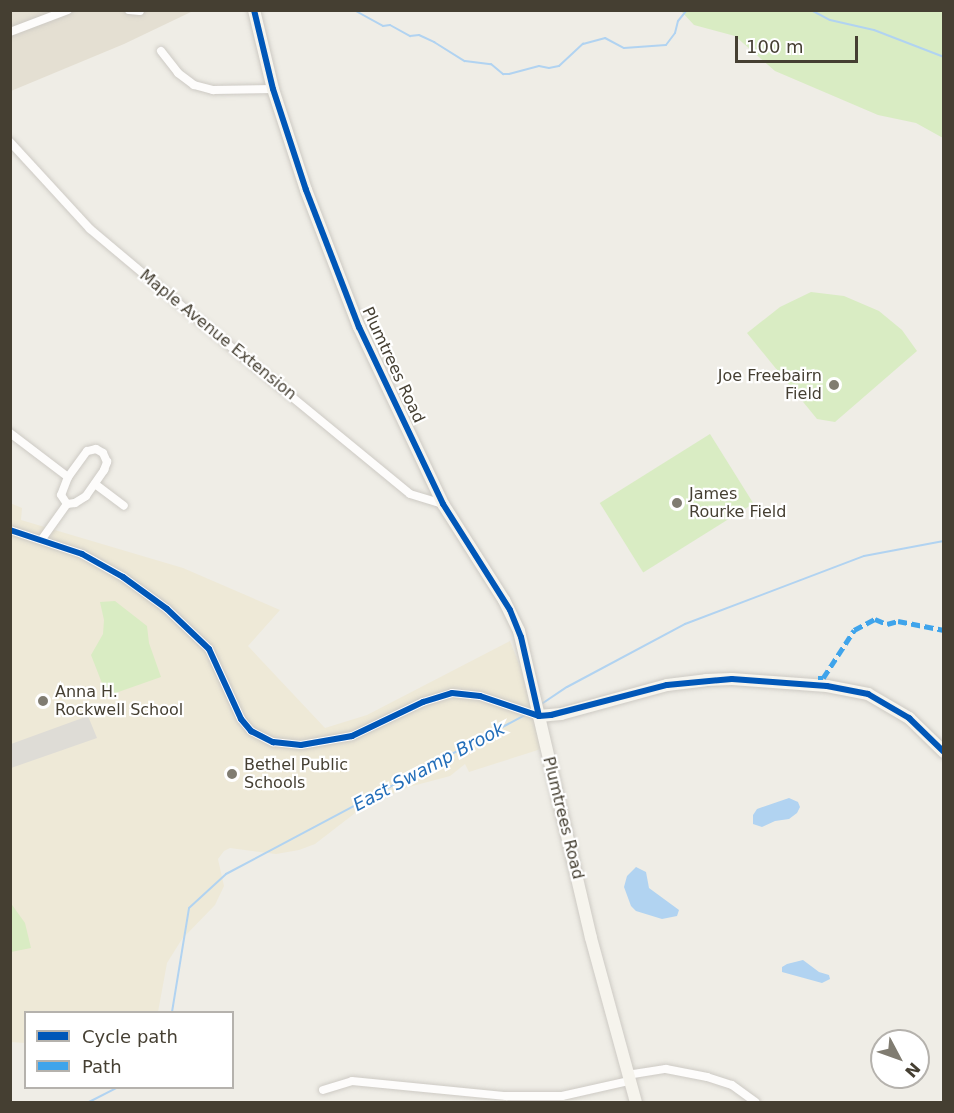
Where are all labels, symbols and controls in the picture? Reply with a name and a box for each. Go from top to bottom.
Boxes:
scale bar [738,24,861,62]
text: 100 m [746,36,804,57]
street label: Maple Avenue Extension [136,266,300,404]
street label: Plumtrees Road [358,304,428,426]
place label: Joe Freebairn Field [718,366,822,404]
marker: Joe Freebairn Field [827,378,841,392]
place label: James Rourke Field [689,484,786,522]
marker: James Rourke Field [670,496,684,510]
place label: Anna H. Rockwell School [55,682,183,720]
marker: Anna H. Rockwell School [36,694,50,708]
water label: East Swamp Brook [349,718,509,816]
place label: Bethel Public Schools [244,755,348,793]
street label: Plumtrees Road [538,755,588,881]
marker: Bethel Public Schools [225,767,239,781]
legend [24,1011,234,1089]
text: Cycle path [82,1026,178,1047]
north arrow [870,1029,930,1089]
text: Path [82,1056,122,1077]
text: N [901,1059,924,1081]

